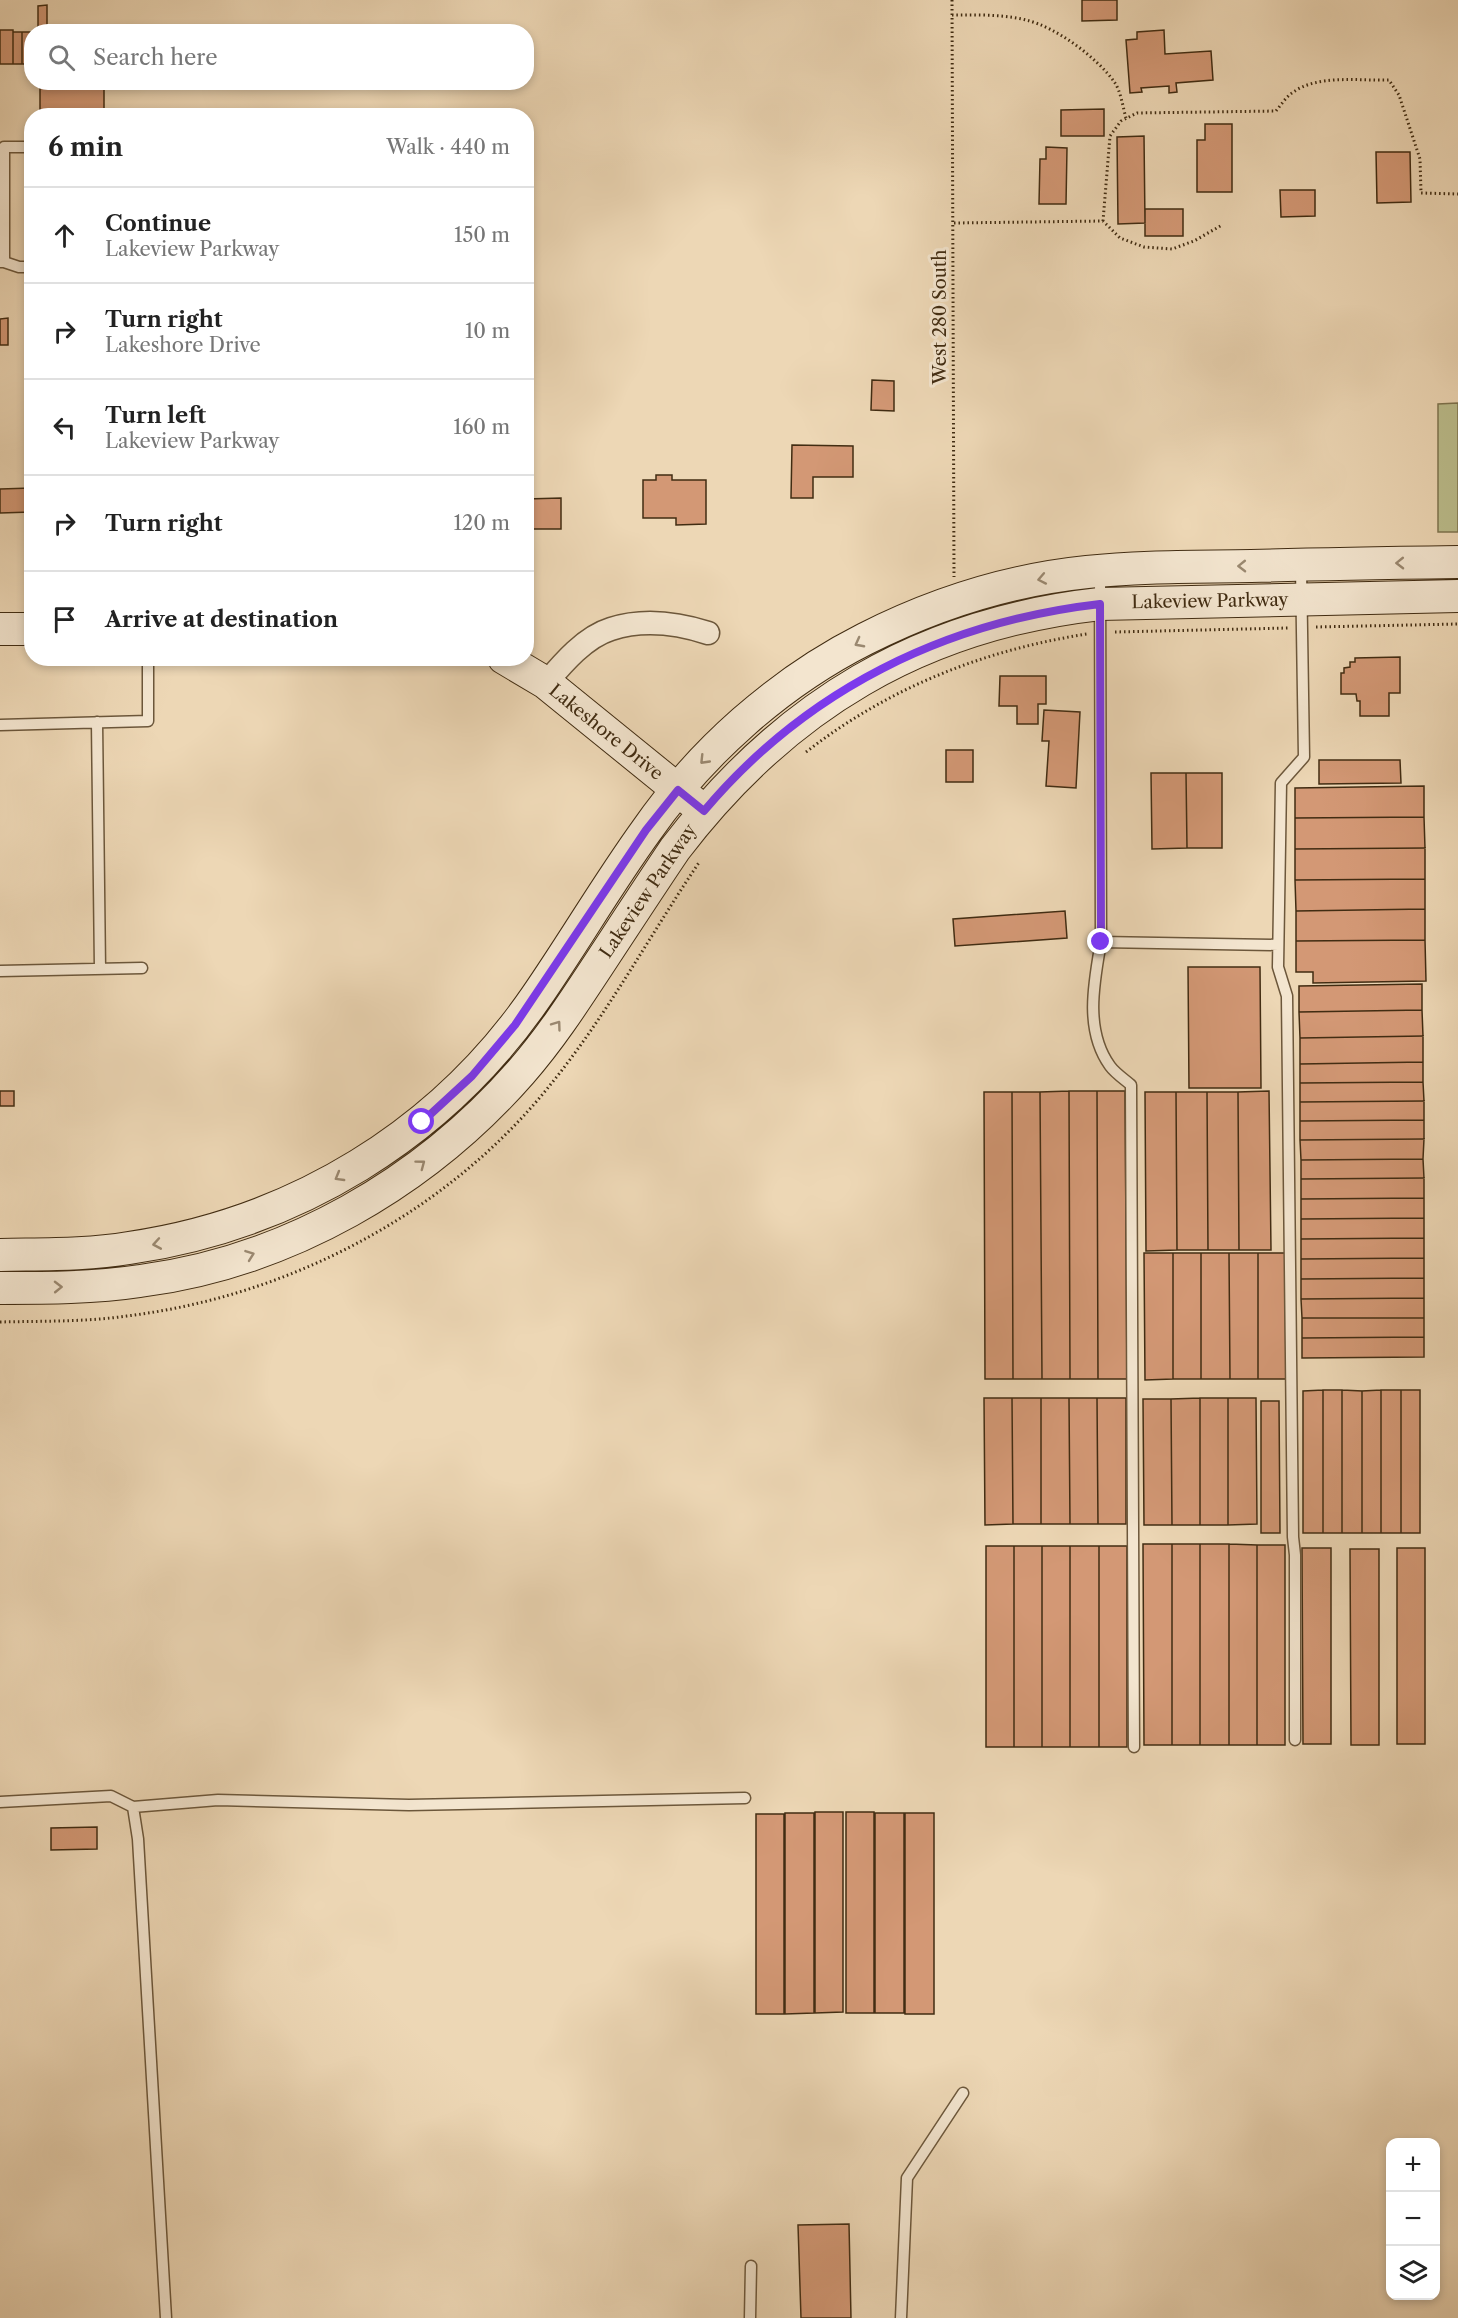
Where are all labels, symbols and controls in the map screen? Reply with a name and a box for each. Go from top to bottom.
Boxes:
search box [24,24,534,90]
icon: search [45,41,78,74]
text: Search here [93,44,218,71]
text: 6 min [48,131,123,163]
text: Walk · 440 m [386,135,510,159]
text: Continue [105,210,211,237]
icon: ahead [48,219,81,252]
text: 150 m [454,223,510,247]
text: Lakeview Parkway [105,237,279,261]
street label: West 280 South [929,250,951,385]
text: Turn right [105,306,223,333]
icon: right [48,315,81,348]
text: 10 m [465,319,510,343]
text: Lakeshore Drive [105,333,261,357]
text: Turn left [105,402,206,429]
icon: left [48,411,81,444]
text: 160 m [453,415,510,439]
text: Lakeview Parkway [105,429,279,453]
icon: right [48,507,81,540]
text: Turn right [105,510,223,537]
text: 120 m [453,511,510,535]
one-way arrow [1395,557,1404,569]
one-way arrow [1238,560,1247,572]
one-way arrow [1037,572,1047,585]
street label: Lakeview Parkway [1131,589,1290,613]
icon: arrive [48,603,81,636]
text: Arrive at destination [105,606,338,633]
one-way arrow [854,636,865,647]
street label: Lakeshore Drive [545,679,667,785]
one-way arrow [701,753,712,764]
street label: Lakeview Parkway [595,819,702,962]
route end [1087,928,1113,954]
one-way arrow [550,1021,561,1032]
route start [408,1108,434,1134]
one-way arrow [415,1160,426,1171]
one-way arrow [335,1170,345,1181]
one-way arrow [152,1237,162,1250]
one-way arrow [244,1249,255,1262]
one-way arrow [54,1281,63,1294]
map controls [1386,2138,1440,2300]
button: + [1386,2138,1440,2192]
button: − [1386,2192,1440,2246]
button: layers [1386,2246,1440,2300]

